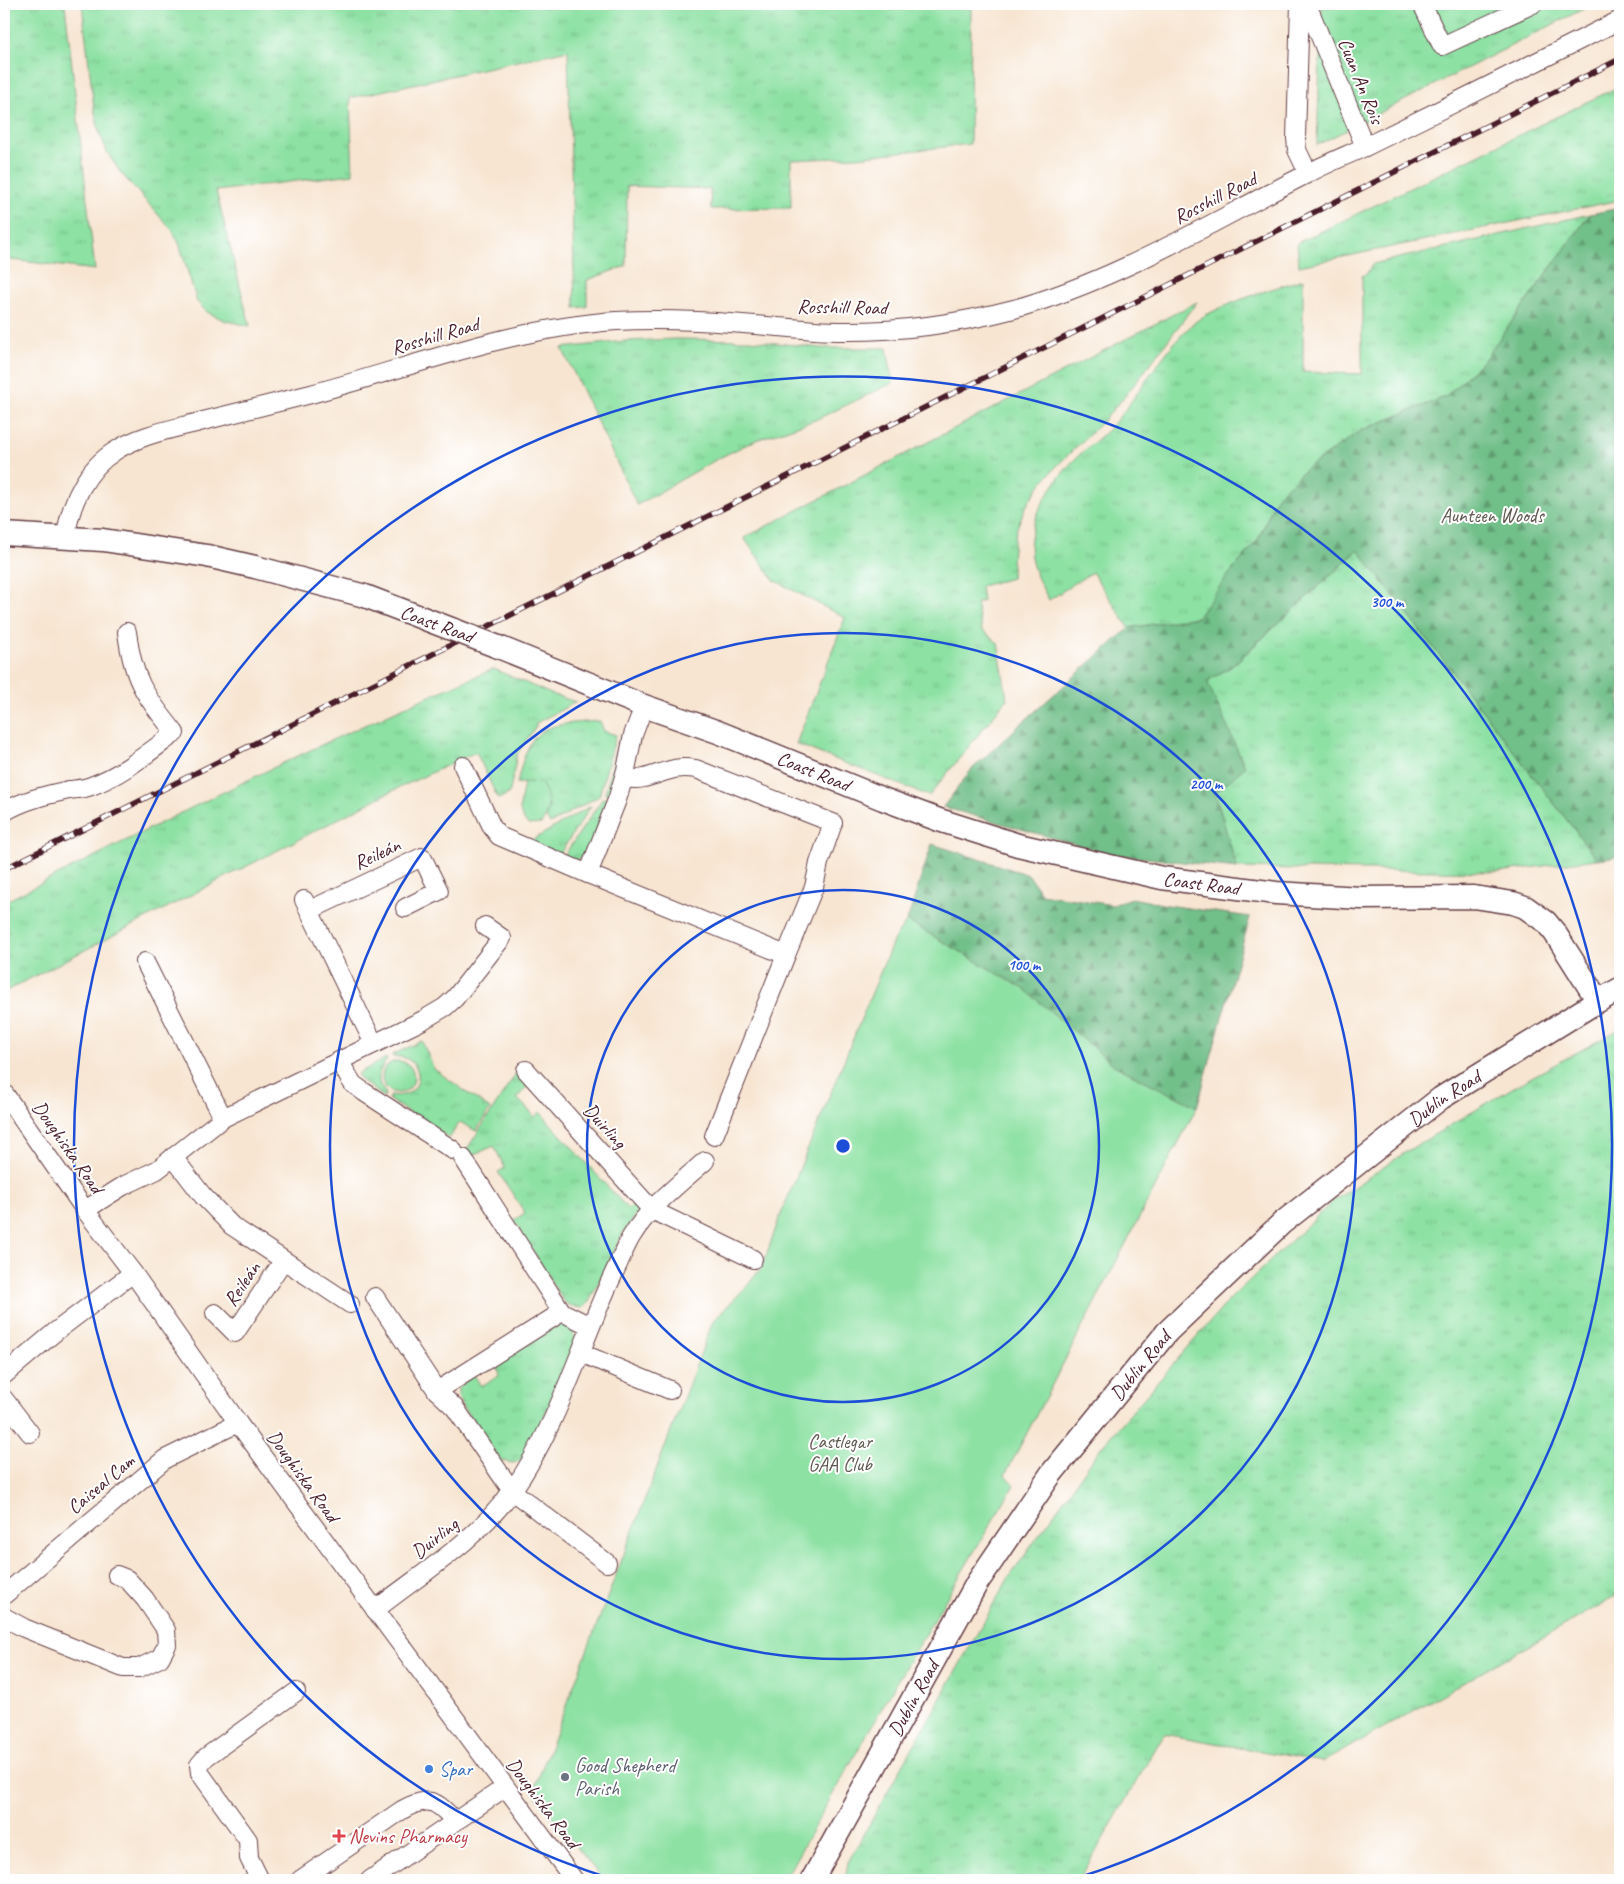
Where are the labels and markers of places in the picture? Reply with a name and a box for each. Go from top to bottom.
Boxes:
centre of rings [834,1137,852,1155]
place label: Good Shepherd Parish [575,1753,678,1801]
place label: Spar [439,1757,474,1782]
marker: Spar [423,1763,435,1775]
marker: Good Shepherd Parish [559,1771,571,1783]
place label: Nevins Pharmacy [349,1824,468,1849]
marker: Nevins Pharmacy [333,1830,345,1842]

